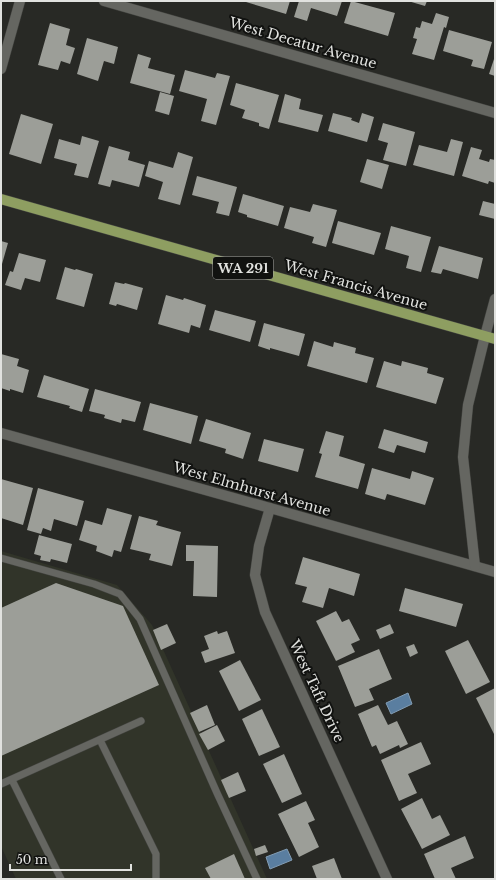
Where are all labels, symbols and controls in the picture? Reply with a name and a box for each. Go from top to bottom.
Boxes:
street label: West Decatur Avenue [226,13,379,73]
street label: West Francis Avenue [282,256,430,314]
road number: WA 291 [213,257,273,279]
street label: West Elmhurst Avenue [170,458,333,520]
street label: West Taft Drive [285,636,349,745]
scale bar [10,846,131,872]
text: 50 m [16,852,48,867]

